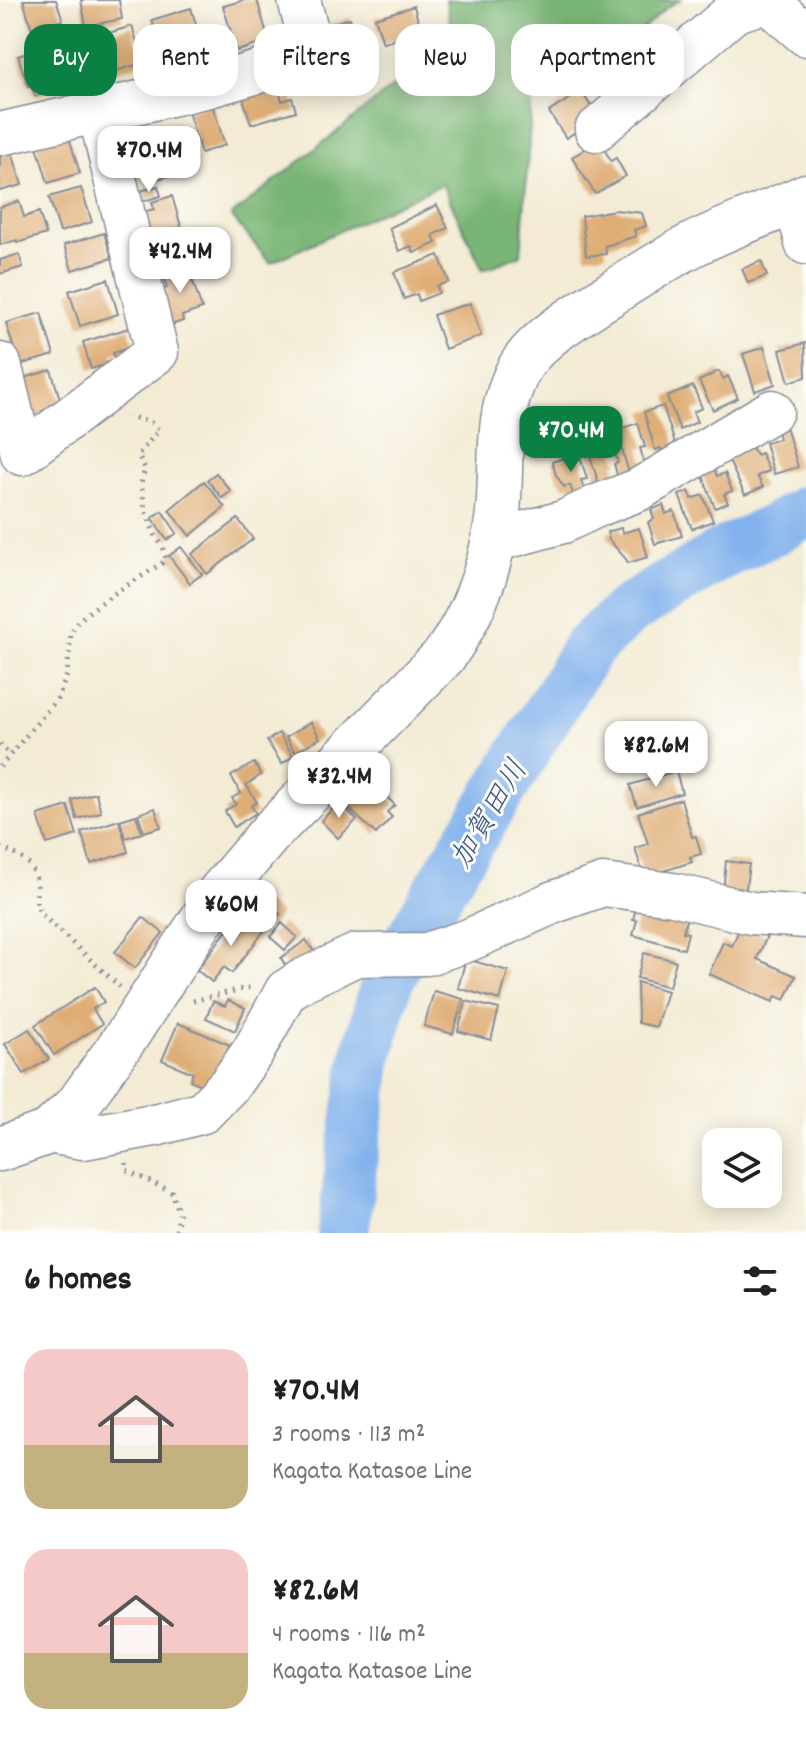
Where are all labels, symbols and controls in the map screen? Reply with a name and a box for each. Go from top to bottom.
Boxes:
chip: Buy [24,24,117,96]
chip: Rent [133,24,238,96]
chip: Filters [254,24,379,96]
chip: New [395,24,495,96]
chip: Apartment [511,24,684,96]
pin: ¥70.4M [84,126,214,194]
text: ¥70.4M [115,133,183,170]
pin: ¥42.4M [115,227,245,295]
text: ¥42.4M [147,234,213,271]
pin: ¥70.4M [506,406,636,474]
text: ¥70.4M [537,413,605,450]
pin: ¥82.6M [591,721,721,789]
text: ¥82.6M [623,728,689,765]
pin: ¥32.4M [274,752,404,820]
water label: 加賀田川 [443,753,541,878]
text: ¥32.4M [306,759,372,796]
pin: ¥60M [184,880,278,948]
text: ¥60M [204,887,258,924]
map controls [702,1128,782,1208]
button: layers [702,1128,782,1208]
text: 6 homes [24,1257,132,1306]
icon: filters [738,1259,782,1303]
text: ¥70.4M [272,1368,360,1417]
icon: home [88,1381,184,1477]
text: 3 rooms · 113 m² [272,1417,425,1454]
text: Kagata Katasoe Line [272,1454,472,1491]
text: ¥82.6M [272,1568,359,1617]
icon: home [88,1581,184,1677]
text: 4 rooms · 116 m² [272,1617,426,1654]
text: Kagata Katasoe Line [272,1654,472,1691]

